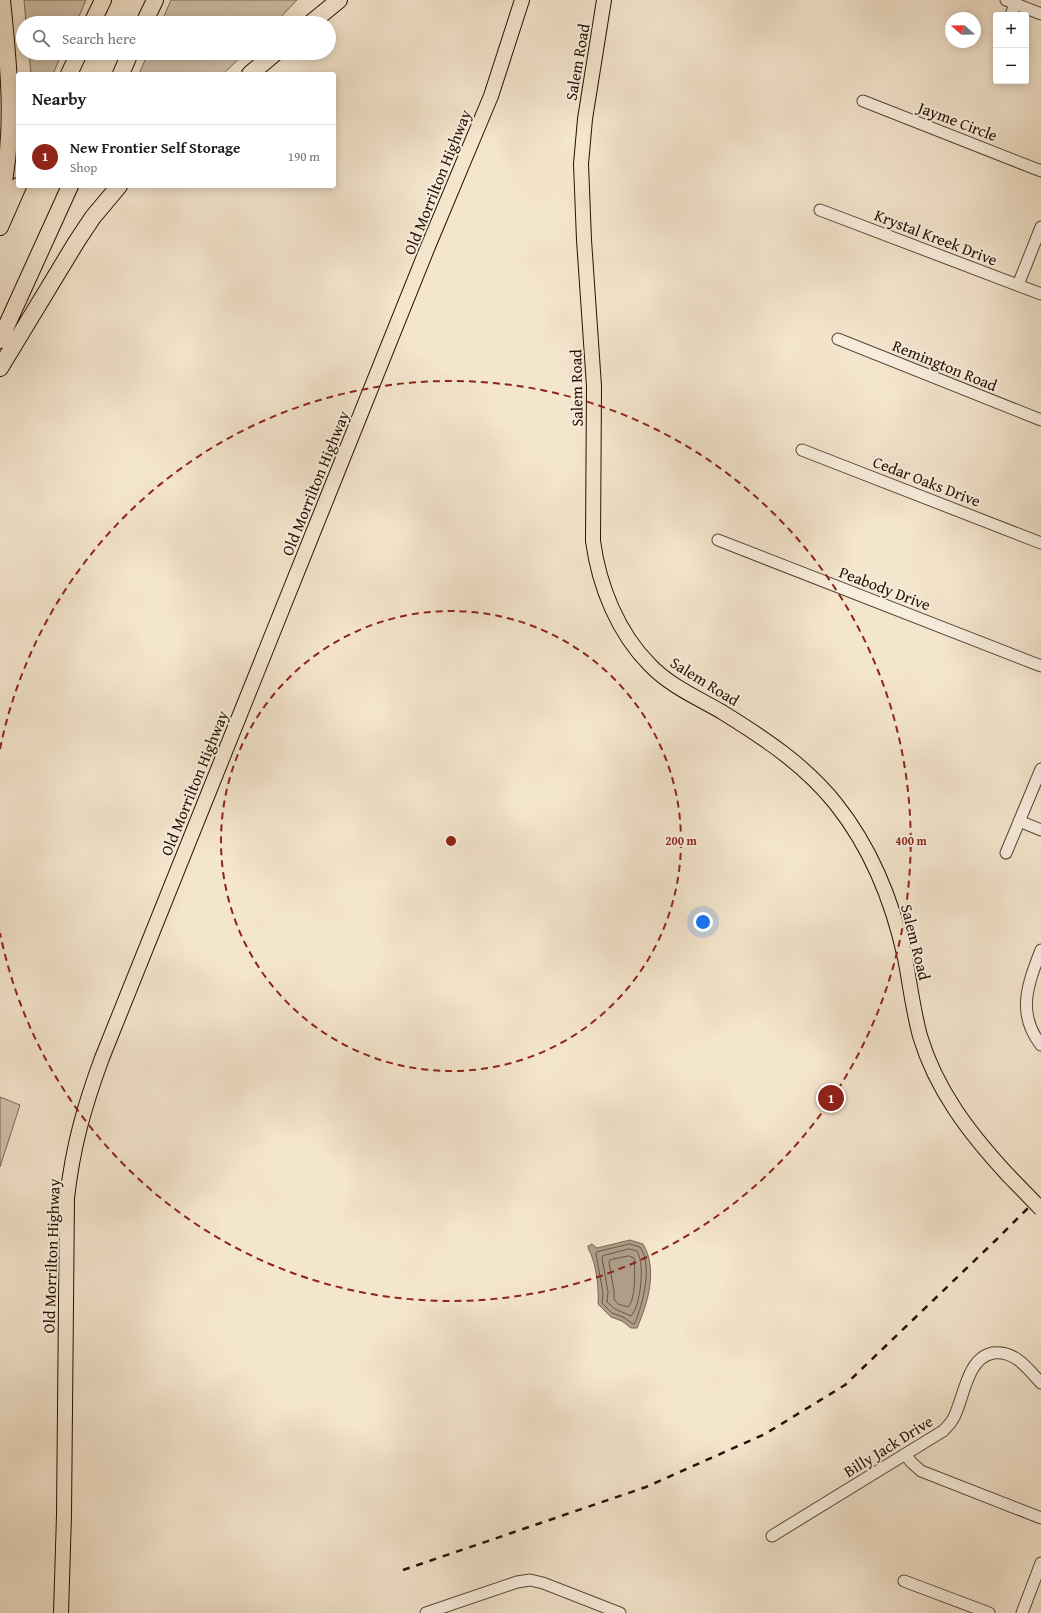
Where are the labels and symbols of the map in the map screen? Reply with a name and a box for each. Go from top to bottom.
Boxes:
north arrow [945,12,981,48]
street label: Salem Road [558,21,596,102]
street label: Jayme Circle [913,94,1001,147]
street label: Old Morrilton Highway [397,106,477,258]
street label: Krystal Kreek Drive [871,203,1001,271]
street label: Remington Road [889,333,1001,397]
street label: Salem Road [563,349,589,427]
street label: Old Morrilton Highway [275,407,355,559]
street label: Cedar Oaks Drive [870,449,984,513]
street label: Peabody Drive [836,560,934,616]
street label: Salem Road [666,650,745,712]
street label: Old Morrilton Highway [154,707,234,859]
text: 200 m [665,832,698,849]
text: 400 m [895,832,928,849]
centre of rings [444,834,458,848]
street label: Salem Road [895,902,937,983]
your location [693,912,713,932]
pin: 1 [818,1083,844,1113]
street label: Old Morrilton Highway [36,1178,66,1334]
street label: Billy Jack Drive [839,1409,937,1483]

